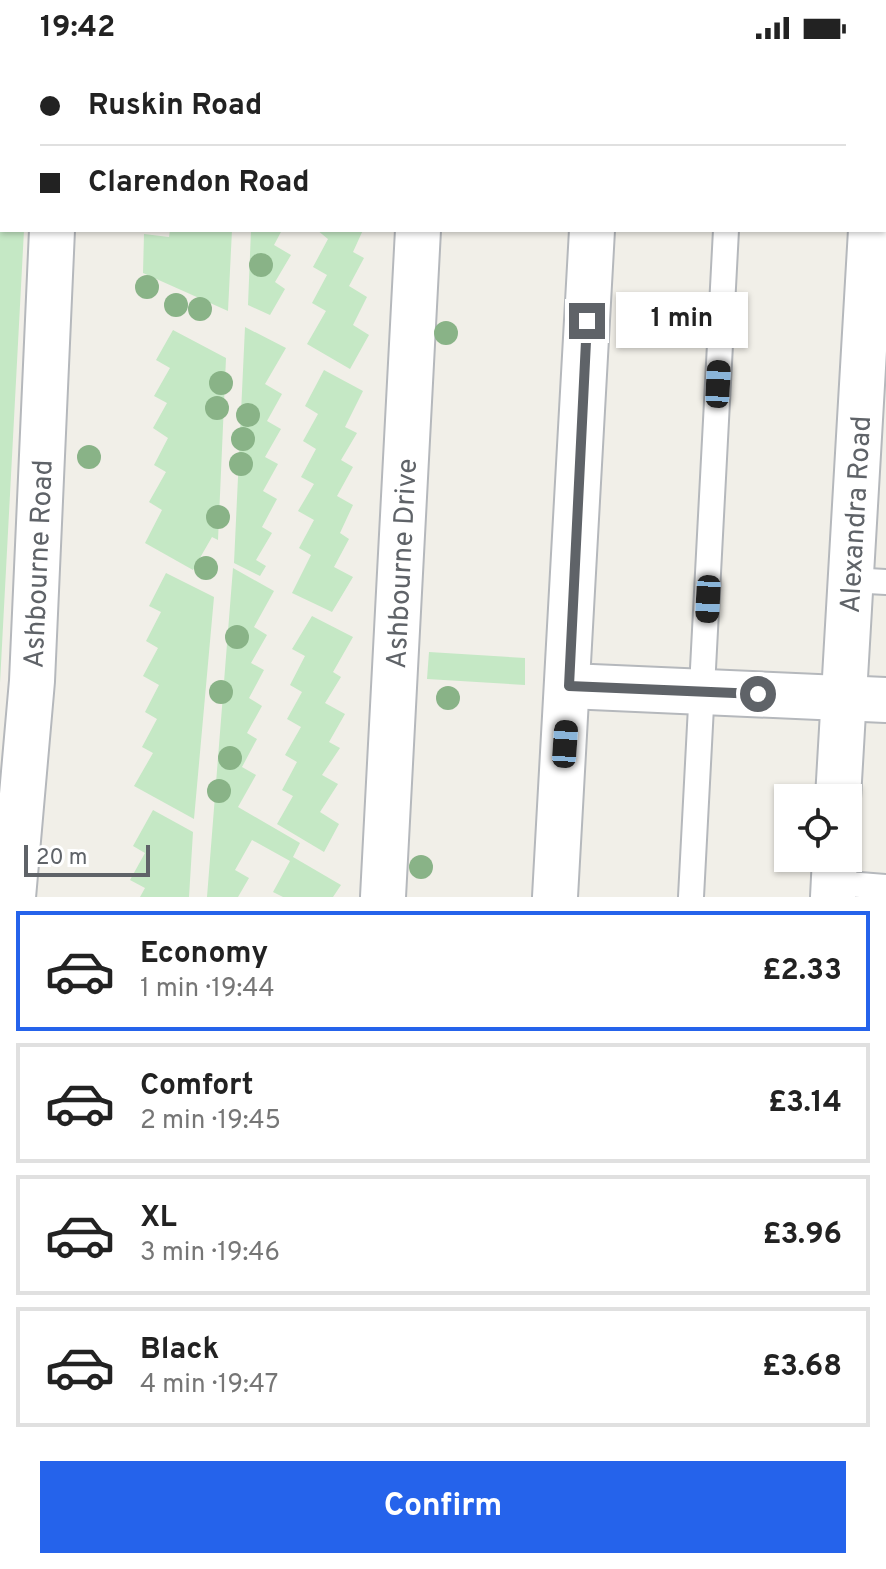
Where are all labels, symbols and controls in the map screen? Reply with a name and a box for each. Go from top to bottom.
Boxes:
text: 19:42 [40,10,115,47]
text: Ruskin Road [88,88,262,125]
text: Clarendon Road [88,165,310,202]
callout: 1 min [615,293,747,349]
route end [569,303,605,339]
text: 1 min [651,303,713,336]
car [705,359,731,409]
street label: Alexandra Road [834,415,881,614]
street label: Ashbourne Drive [380,458,427,670]
street label: Ashbourne Road [18,459,63,669]
car [695,574,721,624]
route start [740,676,776,712]
car [551,719,579,769]
map controls [774,784,862,872]
button: locate [774,784,862,872]
scale bar [24,841,150,877]
text: 20 m [36,845,87,872]
icon: car [44,935,116,1007]
text: Economy [140,936,268,973]
text: £2.33 [762,953,842,990]
text: 1 min · 19:44 [140,973,275,1006]
icon: car [44,1067,116,1139]
text: Comfort [140,1068,253,1105]
text: £3.14 [768,1085,842,1122]
text: 2 min · 19:45 [140,1105,281,1138]
icon: car [44,1199,116,1271]
text: XL [140,1200,177,1237]
text: £3.96 [762,1217,842,1254]
text: 3 min · 19:46 [140,1237,280,1270]
icon: car [44,1331,116,1403]
text: Black [140,1332,219,1369]
text: £3.68 [762,1349,842,1386]
text: 4 min · 19:47 [140,1369,278,1402]
button: Confirm [40,1461,846,1553]

